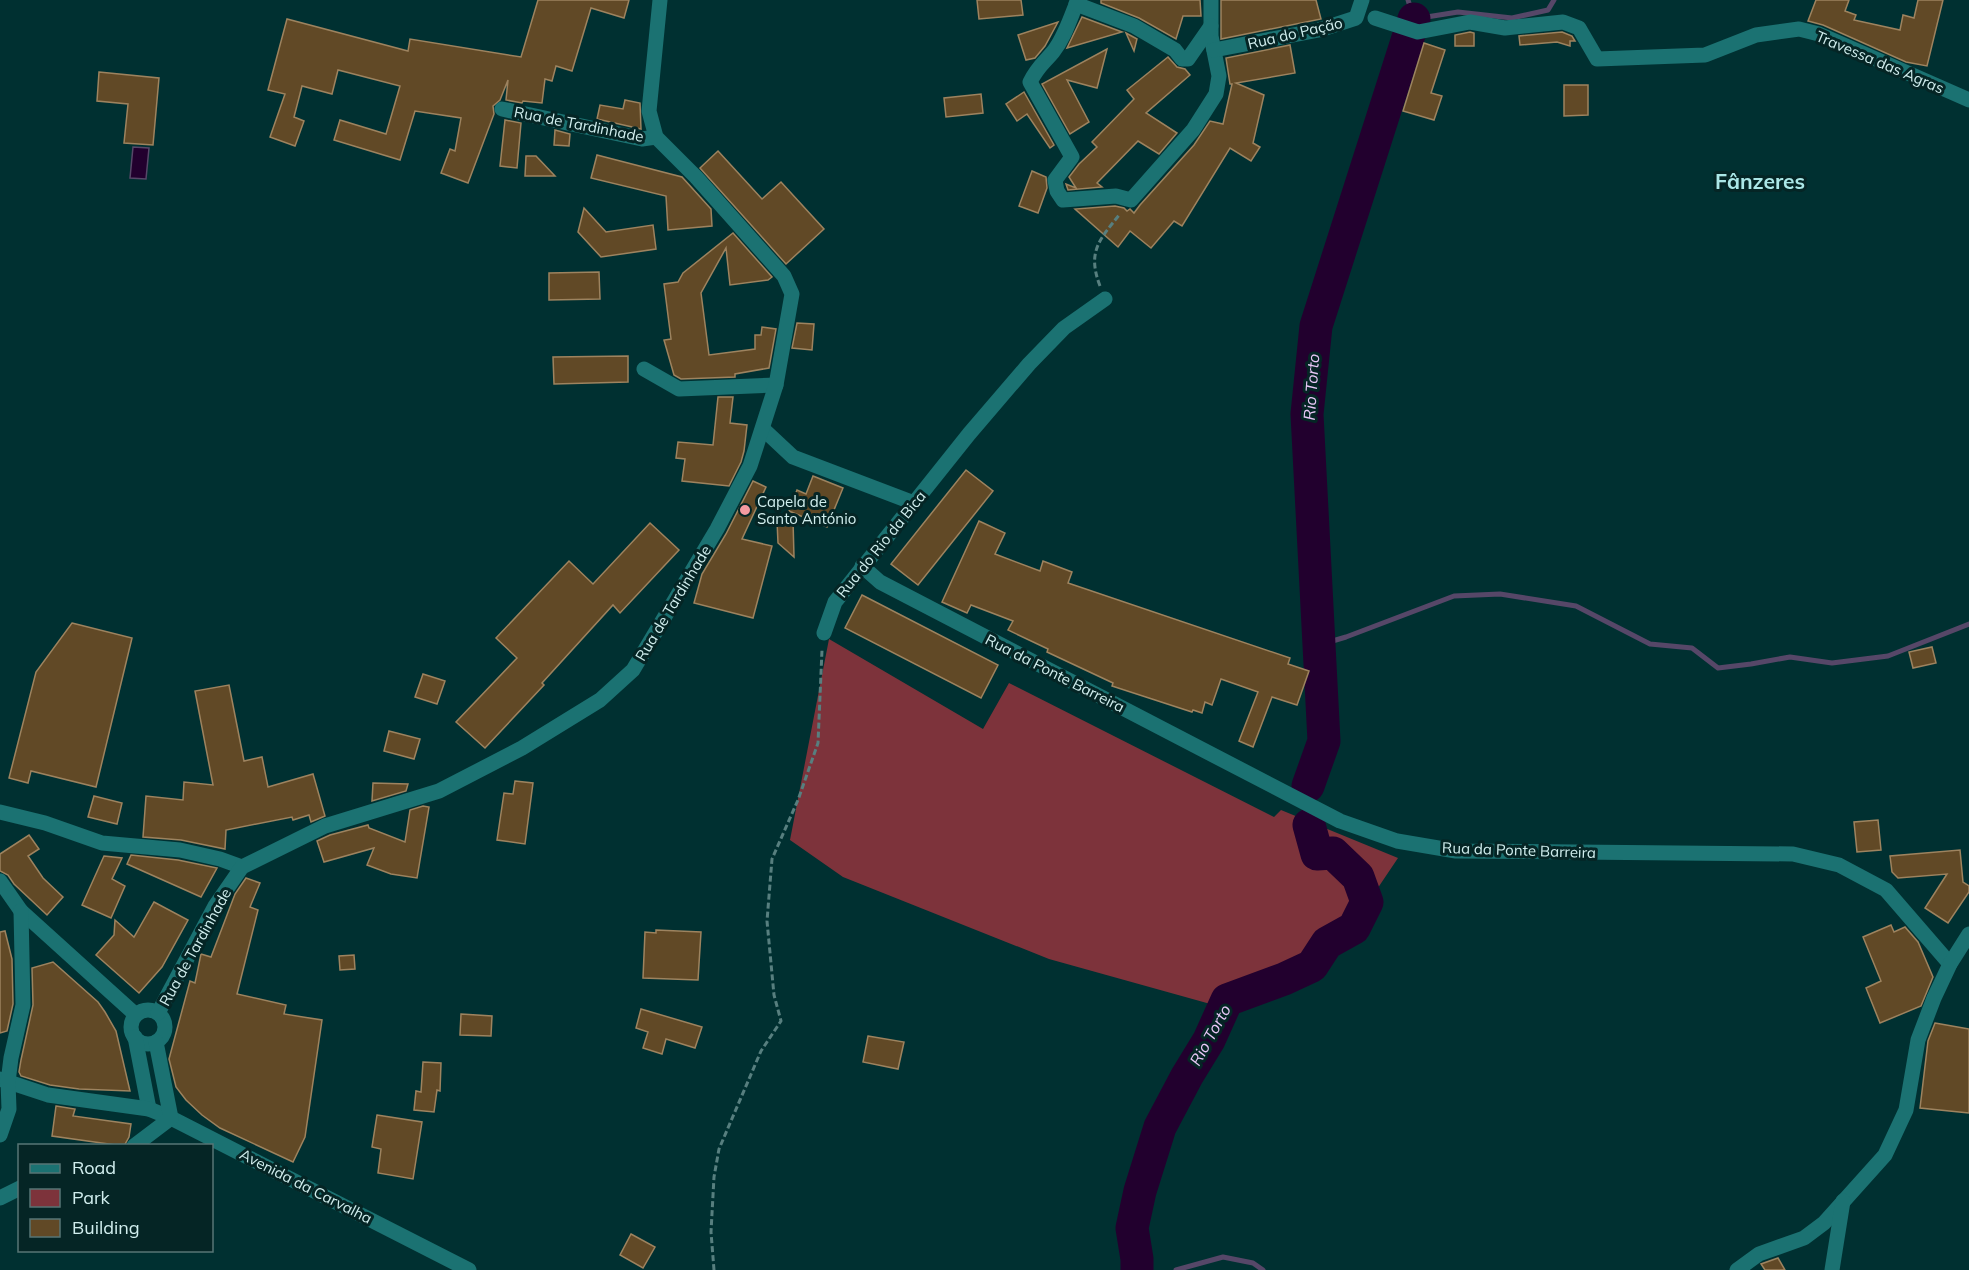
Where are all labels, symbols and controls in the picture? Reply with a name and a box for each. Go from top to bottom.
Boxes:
street label: Rua do Pação [1246,13,1344,53]
street label: Travessa das Agras [1813,26,1947,98]
street label: Rua de Tardinhade [513,102,645,146]
district label: Fânzeres [1715,168,1805,194]
water label: Rio Torto [1299,353,1323,421]
street label: Rua do Rio da Bica [832,487,930,601]
place label: Capela de Santo António [757,492,856,528]
marker: Capela de Santo António [738,503,752,517]
street label: Rua de Tardinhade [631,542,715,664]
street label: Rua da Ponte Barreira [982,630,1128,716]
street label: Rua da Ponte Barreira [1442,838,1596,862]
street label: Rua de Tardinhade [155,885,235,1009]
water label: Rio Torto [1185,1001,1235,1069]
legend [18,1144,213,1252]
street label: Avenida da Carvalha [237,1144,375,1228]
text: Road [72,1156,116,1179]
text: Park [72,1186,111,1209]
text: Building [72,1216,140,1239]

